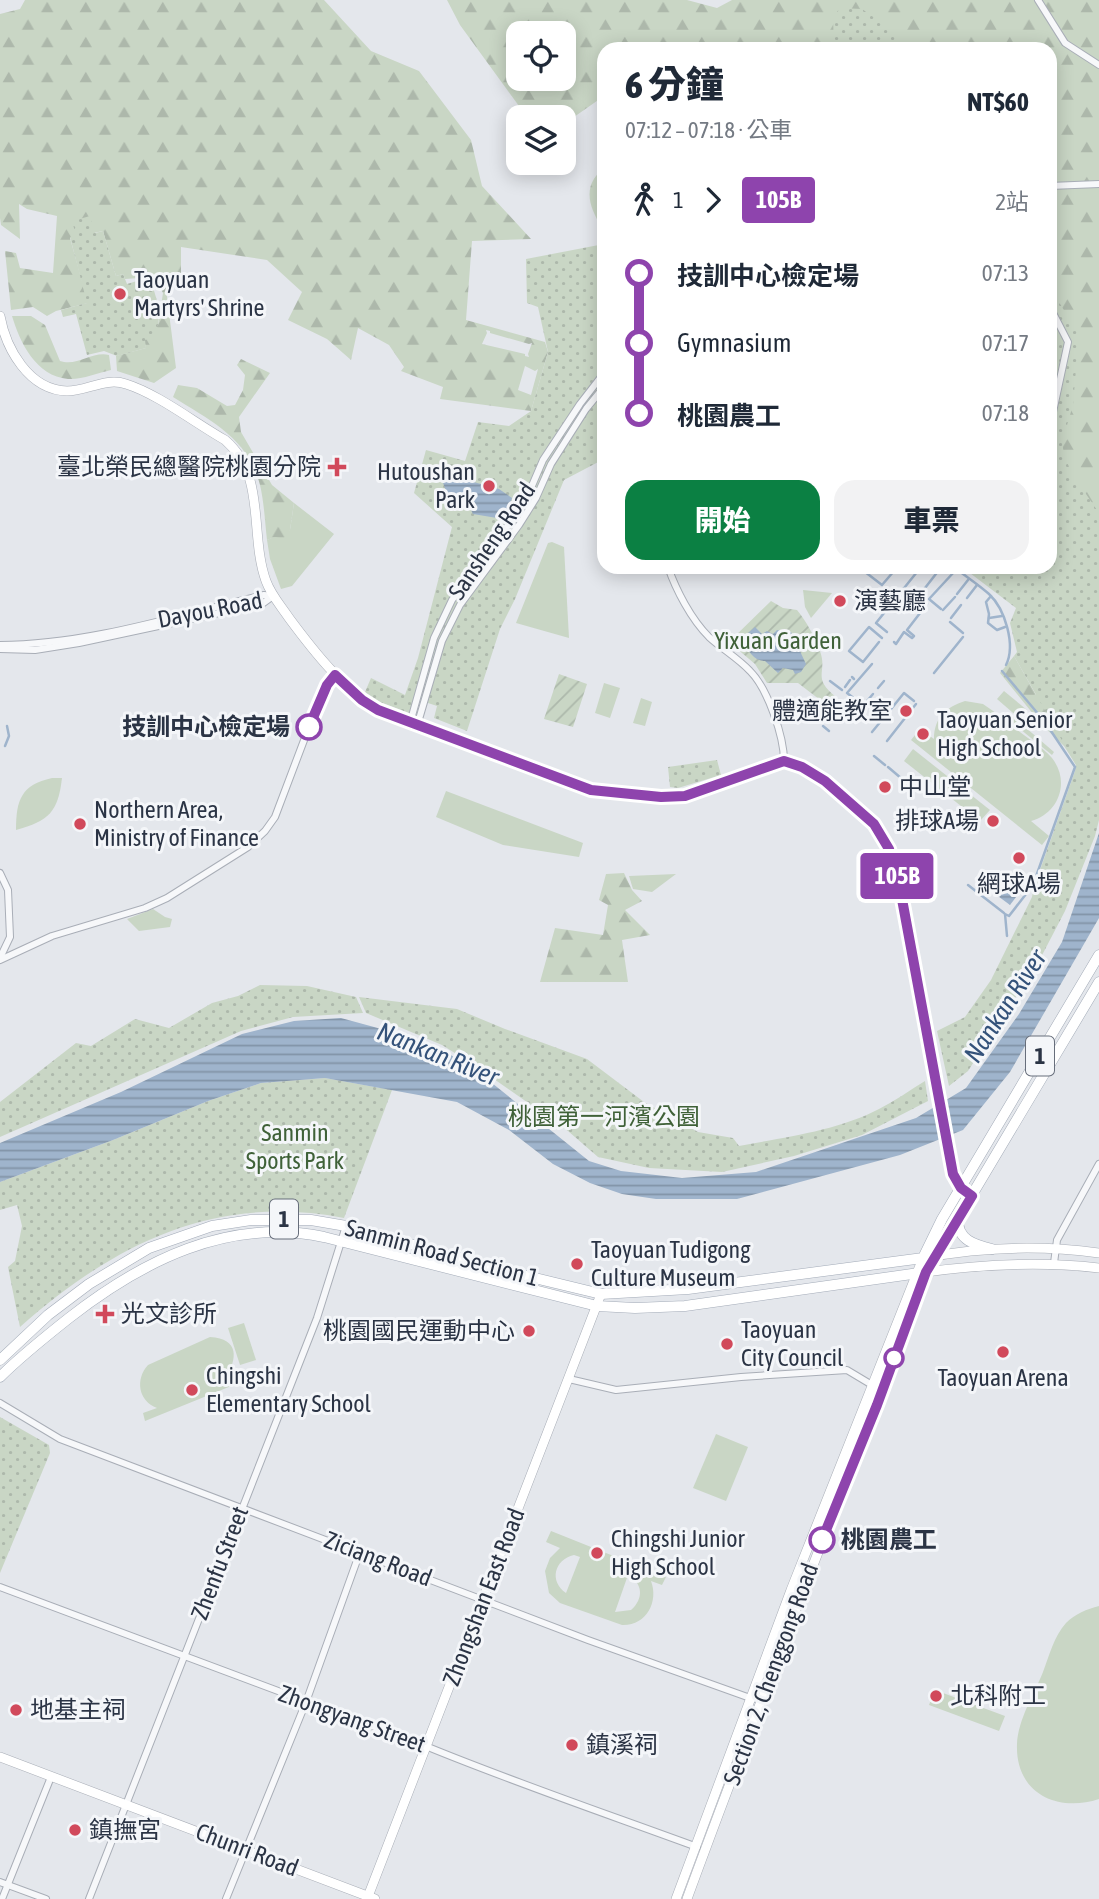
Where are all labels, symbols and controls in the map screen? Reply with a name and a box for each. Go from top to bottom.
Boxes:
map controls [506,21,576,175]
button: locate [506,21,576,91]
text: 6 分鐘 [625,63,724,106]
text: NT$60 [967,87,1029,117]
button: layers [506,105,576,175]
text: 07:12 – 07:18 · 公車 [625,117,792,143]
icon: walk [625,181,663,219]
icon: forward [694,181,732,219]
text: 105B [756,186,801,213]
text: 1 [673,187,684,213]
text: 2站 [995,189,1029,215]
text: 07:13 [982,260,1029,286]
text: 技訓中心檢定場 [677,261,859,291]
place label: Taoyuan Martyrs' Shrine [134,266,265,321]
marker: Taoyuan Martyrs' Shrine [112,286,128,302]
text: Gymnasium [677,328,791,358]
text: 07:17 [982,330,1029,356]
text: 07:18 [982,400,1029,426]
text: 桃園農工 [677,401,781,431]
place label: 臺北榮民總醫院桃園分院 [57,453,321,480]
marker: 臺北榮民總醫院桃園分院 [327,457,347,477]
place label: Hutoushan Park [377,458,475,513]
street label: Sansheng Road [443,477,541,604]
marker: Hutoushan Park [481,478,497,494]
button: 開始 [625,480,820,560]
button: 車票 [834,480,1029,560]
street label: Dayou Road [155,586,265,633]
place label: 演藝廳 [854,587,926,614]
marker: 演藝廳 [832,593,848,609]
park label: Yixuan Garden [714,627,842,654]
place label: 體適能教室 [772,697,892,724]
marker: 體適能教室 [898,703,914,719]
place label: Taoyuan Senior High School [937,706,1073,761]
place label: 技訓中心檢定場 [122,713,290,740]
marker: 技訓中心檢定場 [296,714,322,740]
marker: Taoyuan Senior High School [915,726,931,742]
place label: 中山堂 [899,773,971,800]
marker: 中山堂 [877,779,893,795]
place label: Northern Area, Ministry of Finance [94,796,259,851]
place label: 排球A場 [895,807,979,834]
marker: 排球A場 [985,813,1001,829]
marker: Northern Area, Ministry of Finance [72,816,88,832]
marker: 網球A場 [1011,850,1027,866]
line badge: 105B [848,853,946,899]
text: 105B [874,862,920,889]
place label: 網球A場 [977,870,1061,897]
water label: Nankan River [958,943,1053,1068]
water label: Nankan River [373,1016,504,1092]
road number: 1 [1026,1036,1054,1076]
park label: 桃園第一河濱公園 [508,1103,700,1130]
park label: Sanmin Sports Park [246,1119,345,1174]
road number: 1 [270,1200,298,1238]
street label: Sanmin Road Section 1 [342,1214,542,1291]
place label: Taoyuan Tudigong Culture Museum [591,1236,751,1291]
marker: Taoyuan Tudigong Culture Museum [569,1256,585,1272]
place label: 光文診所 [121,1300,217,1327]
marker: 光文診所 [95,1304,115,1324]
place label: Taoyuan City Council [741,1316,844,1371]
place label: 桃園國民運動中心 [323,1317,515,1344]
marker: 桃園國民運動中心 [521,1323,537,1339]
marker: Taoyuan City Council [719,1336,735,1352]
marker: Taoyuan Arena [995,1344,1011,1360]
unlabelled marker [884,1348,904,1368]
place label: Chingshi Elementary School [206,1362,372,1417]
place label: Taoyuan Arena [937,1364,1069,1391]
marker: Chingshi Elementary School [184,1382,200,1398]
street label: Zhenfu Street [186,1502,254,1623]
street label: Zhongshan East Road [437,1504,530,1689]
place label: Chingshi Junior High School [611,1525,746,1580]
street label: Ziciang Road [321,1526,436,1591]
place label: 桃園農工 [841,1526,937,1553]
marker: 桃園農工 [809,1527,835,1553]
marker: Chingshi Junior High School [589,1545,605,1561]
street label: Section 2, Chenggong Road [718,1559,823,1788]
street label: Zhongyang Street [275,1679,429,1758]
place label: 北科附工 [950,1682,1046,1709]
marker: 北科附工 [928,1688,944,1704]
place label: 地基主祠 [30,1696,126,1723]
marker: 地基主祠 [8,1702,24,1718]
place label: 鎮溪祠 [586,1731,658,1758]
marker: 鎮溪祠 [564,1737,580,1753]
place label: 鎮撫宮 [89,1816,161,1843]
street label: Chunri Road [192,1818,302,1881]
marker: 鎮撫宮 [67,1822,83,1838]

